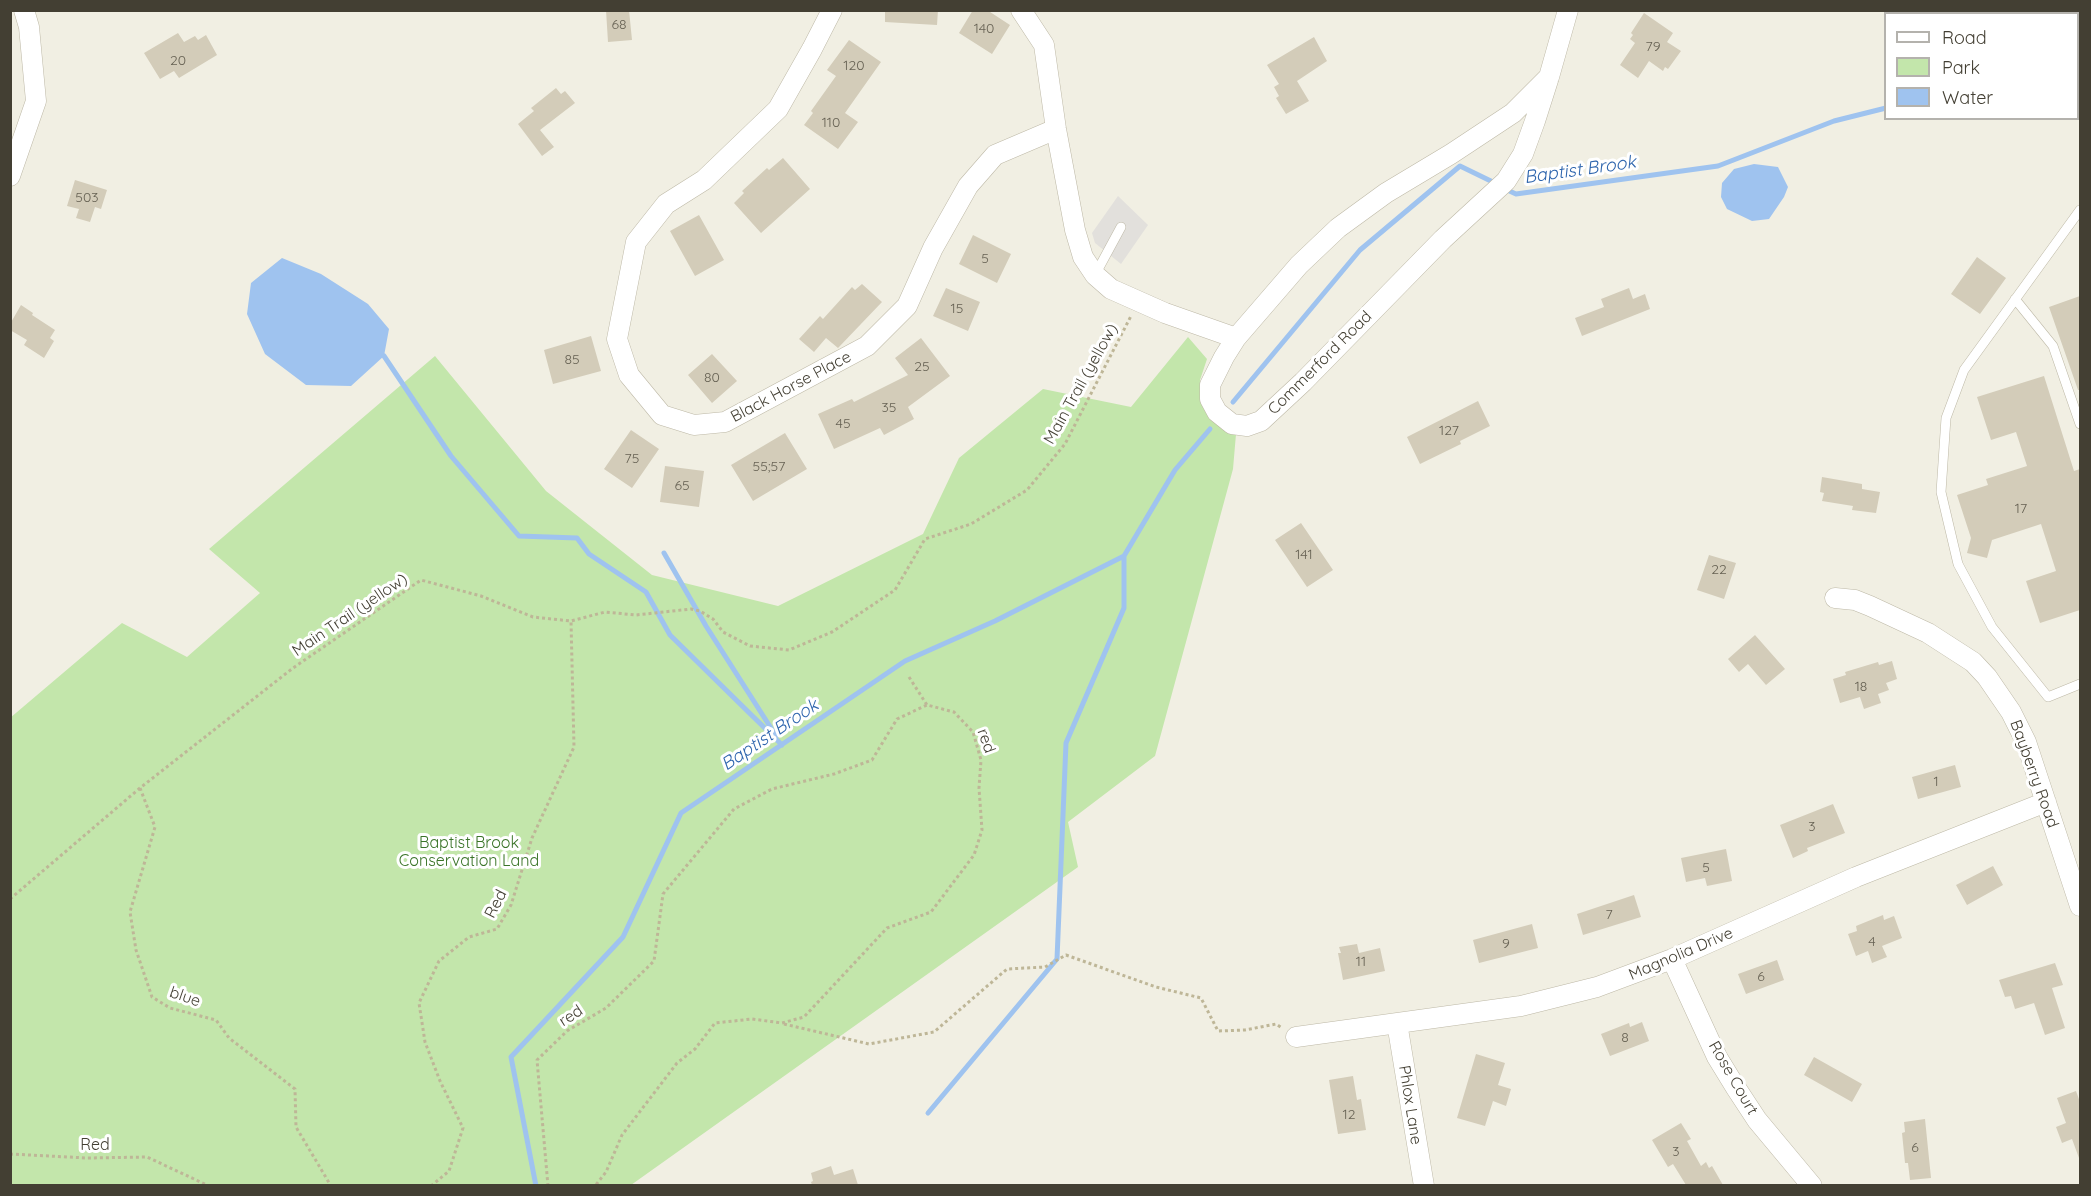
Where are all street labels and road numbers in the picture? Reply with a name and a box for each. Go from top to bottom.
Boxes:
street label: Commerford Road [1264,307,1376,419]
street label: Main Trail (yellow) [1040,320,1122,448]
street label: Black Horse Place [728,347,854,427]
street label: Main Trail (yellow) [289,569,411,661]
street label: Bayberry Road [2006,717,2062,831]
street label: red [973,726,999,756]
street label: Red [481,887,511,921]
street label: Magnolia Drive [1626,923,1736,985]
street label: blue [167,983,203,1011]
street label: red [555,1001,587,1031]
street label: Rose Court [1704,1038,1762,1118]
street label: Phlox Lane [1394,1064,1426,1146]
street label: Red [80,1135,110,1155]

